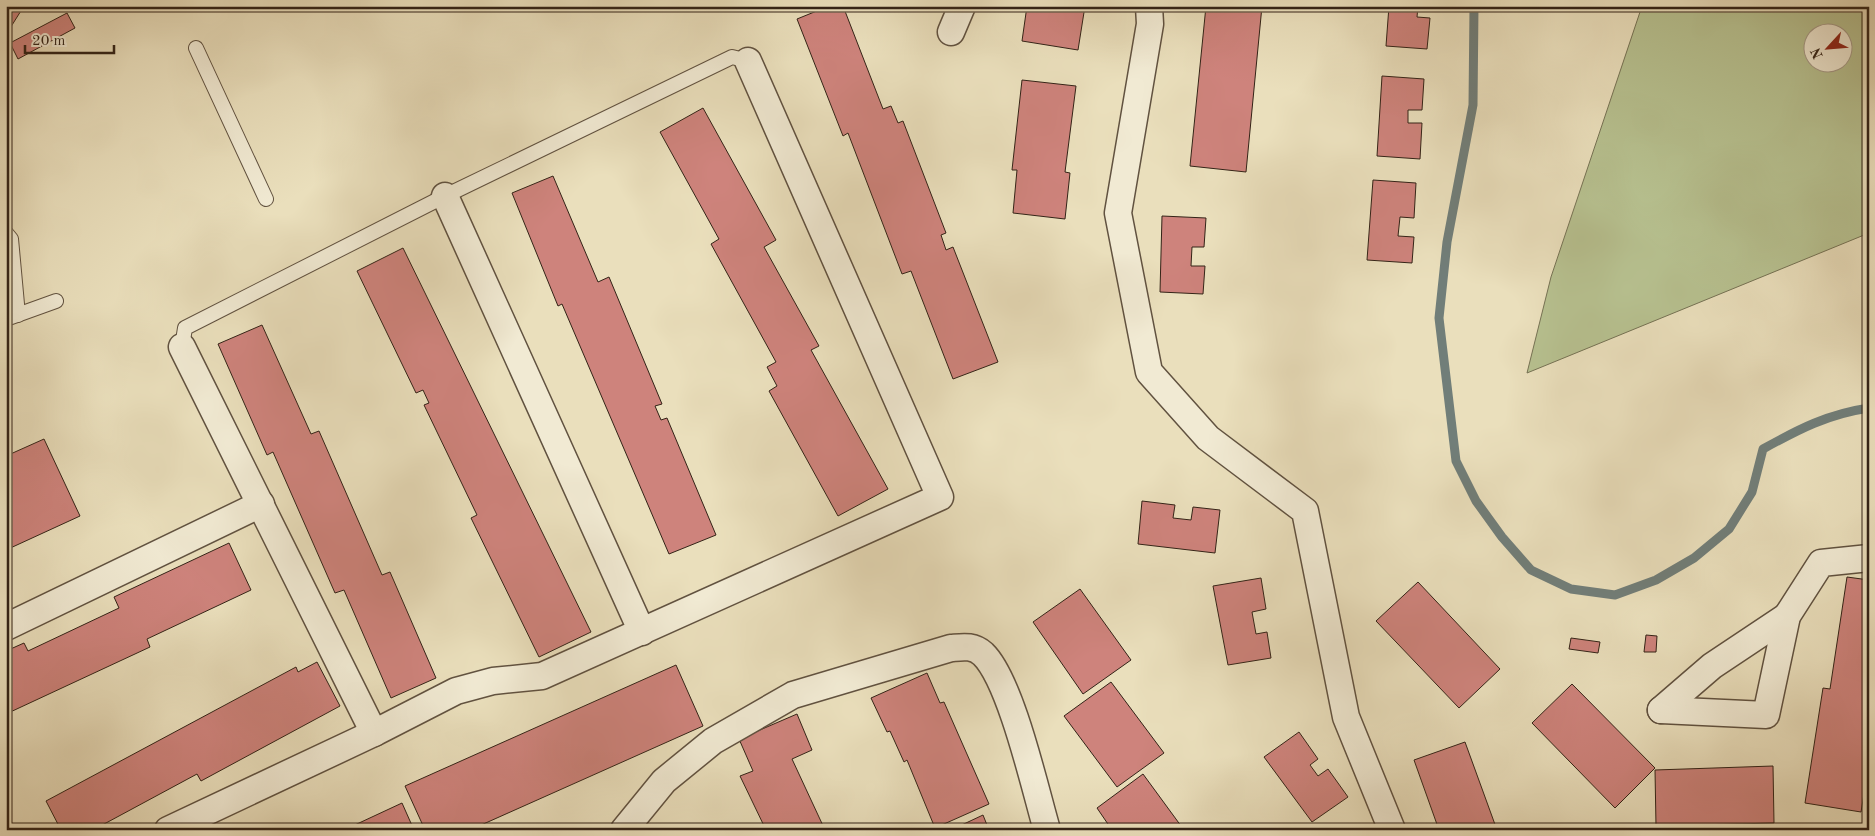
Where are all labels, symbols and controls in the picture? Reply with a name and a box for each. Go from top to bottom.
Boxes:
scale bar [25,22,114,54]
north arrow [1802,22,1852,72]
text: 20 m [32,34,66,49]
text: N [1808,45,1826,61]

